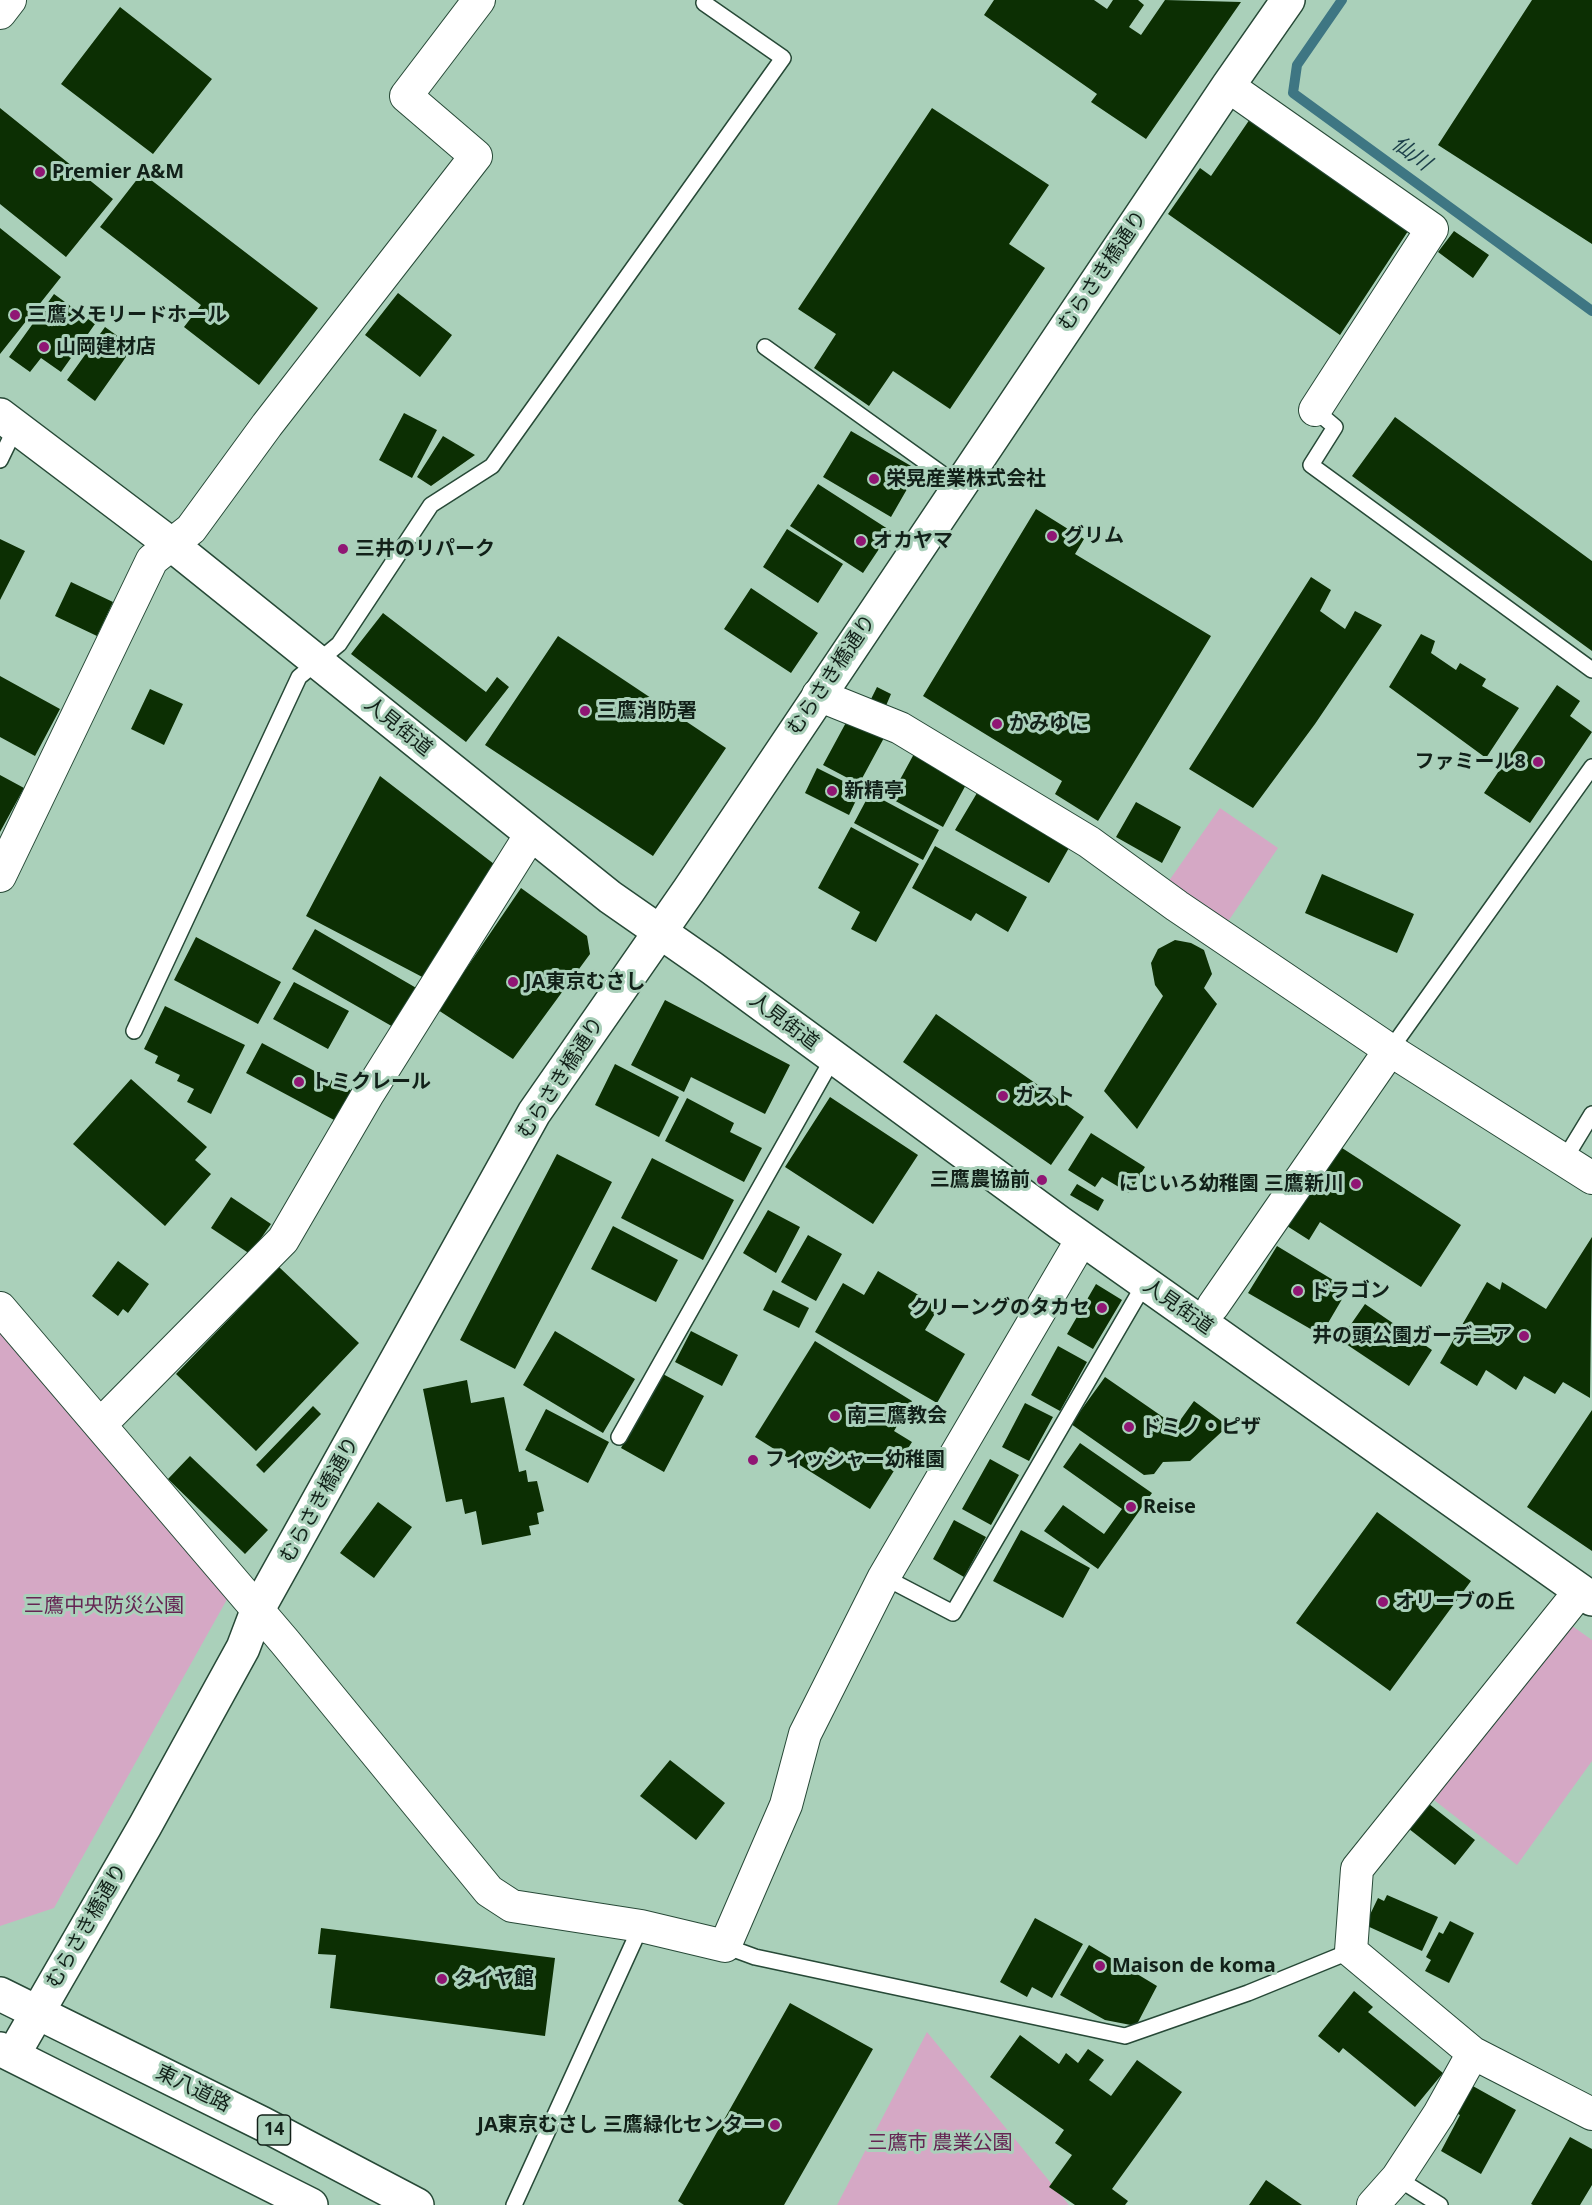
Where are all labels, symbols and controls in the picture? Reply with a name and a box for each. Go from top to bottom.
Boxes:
water label: 仙川 [1387,131,1435,177]
place label: Premier A&M [52,160,184,184]
marker: Premier A&M [33,165,47,179]
street label: むらさき橋通り [1054,206,1152,336]
place label: 三鷹メモリードホール [27,303,227,327]
marker: 三鷹メモリードホール [8,308,22,322]
place label: 山岡建材店 [56,335,156,359]
marker: 山岡建材店 [37,340,51,354]
place label: 栄晃産業株式会社 [886,467,1046,491]
marker: 栄晃産業株式会社 [867,472,881,486]
place label: グリム [1064,524,1124,548]
place label: オカヤマ [873,529,953,553]
marker: グリム [1045,529,1059,543]
marker: オカヤマ [854,534,868,548]
place label: 三井のリパーク [355,537,495,561]
marker: 三井のリパーク [336,542,350,556]
street label: むらさき橋通り [783,610,881,740]
street label: 人見街道 [359,693,437,761]
place label: 三鷹消防署 [597,699,697,723]
marker: 三鷹消防署 [578,704,592,718]
place label: かみゆに [1009,712,1089,736]
marker: かみゆに [990,717,1004,731]
place label: ファミール8 [1415,750,1526,774]
marker: ファミール8 [1531,755,1545,769]
place label: 新精亭 [844,779,904,803]
marker: 新精亭 [825,784,839,798]
place label: JA東京むさし [525,970,645,994]
marker: JA東京むさし [506,975,520,989]
street label: 人見街道 [745,988,823,1056]
street label: むらさき橋通り [513,1013,609,1143]
place label: トミクレール [311,1070,431,1094]
marker: トミクレール [292,1075,306,1089]
place label: ガスト [1015,1084,1075,1108]
marker: ガスト [996,1089,1010,1103]
place label: 三鷹農協前 [930,1168,1030,1192]
place label: にじいろ幼稚園 三鷹新川 [1119,1172,1344,1196]
marker: 三鷹農協前 [1035,1173,1049,1187]
marker: にじいろ幼稚園 三鷹新川 [1349,1177,1363,1191]
street label: 人見街道 [1138,1274,1218,1340]
place label: ドラゴン [1310,1279,1390,1303]
marker: ドラゴン [1291,1284,1305,1298]
place label: クリーングのタカセ [910,1296,1090,1320]
marker: クリーングのタカセ [1095,1301,1109,1315]
place label: 井の頭公園ガーデニア [1312,1324,1512,1348]
marker: 井の頭公園ガーデニア [1517,1329,1531,1343]
place label: 南三鷹教会 [847,1404,947,1428]
marker: 南三鷹教会 [828,1409,842,1423]
place label: ドミノ・ピザ [1141,1415,1261,1439]
marker: ドミノ・ピザ [1122,1420,1136,1434]
street label: むらさき橋通り [276,1433,364,1567]
place label: フィッシャー幼稚園 [765,1448,945,1472]
marker: フィッシャー幼稚園 [746,1453,760,1467]
place label: Reise [1143,1495,1196,1519]
marker: Reise [1124,1500,1138,1514]
place label: オリーブの丘 [1395,1590,1515,1614]
park label: 三鷹中央防災公園 [24,1594,184,1618]
marker: オリーブの丘 [1376,1595,1390,1609]
street label: むらさき橋通り [42,1859,132,1993]
place label: Maison de koma [1112,1954,1276,1978]
marker: Maison de koma [1093,1959,1107,1973]
place label: タイヤ館 [454,1967,534,1991]
marker: タイヤ館 [435,1972,449,1986]
street label: 東八道路 [152,2061,234,2117]
place label: JA東京むさし 三鷹緑化センター [477,2113,763,2137]
road number: 14 [258,2115,290,2145]
marker: JA東京むさし 三鷹緑化センター [768,2118,782,2132]
park label: 三鷹市 農業公園 [867,2131,1013,2155]

